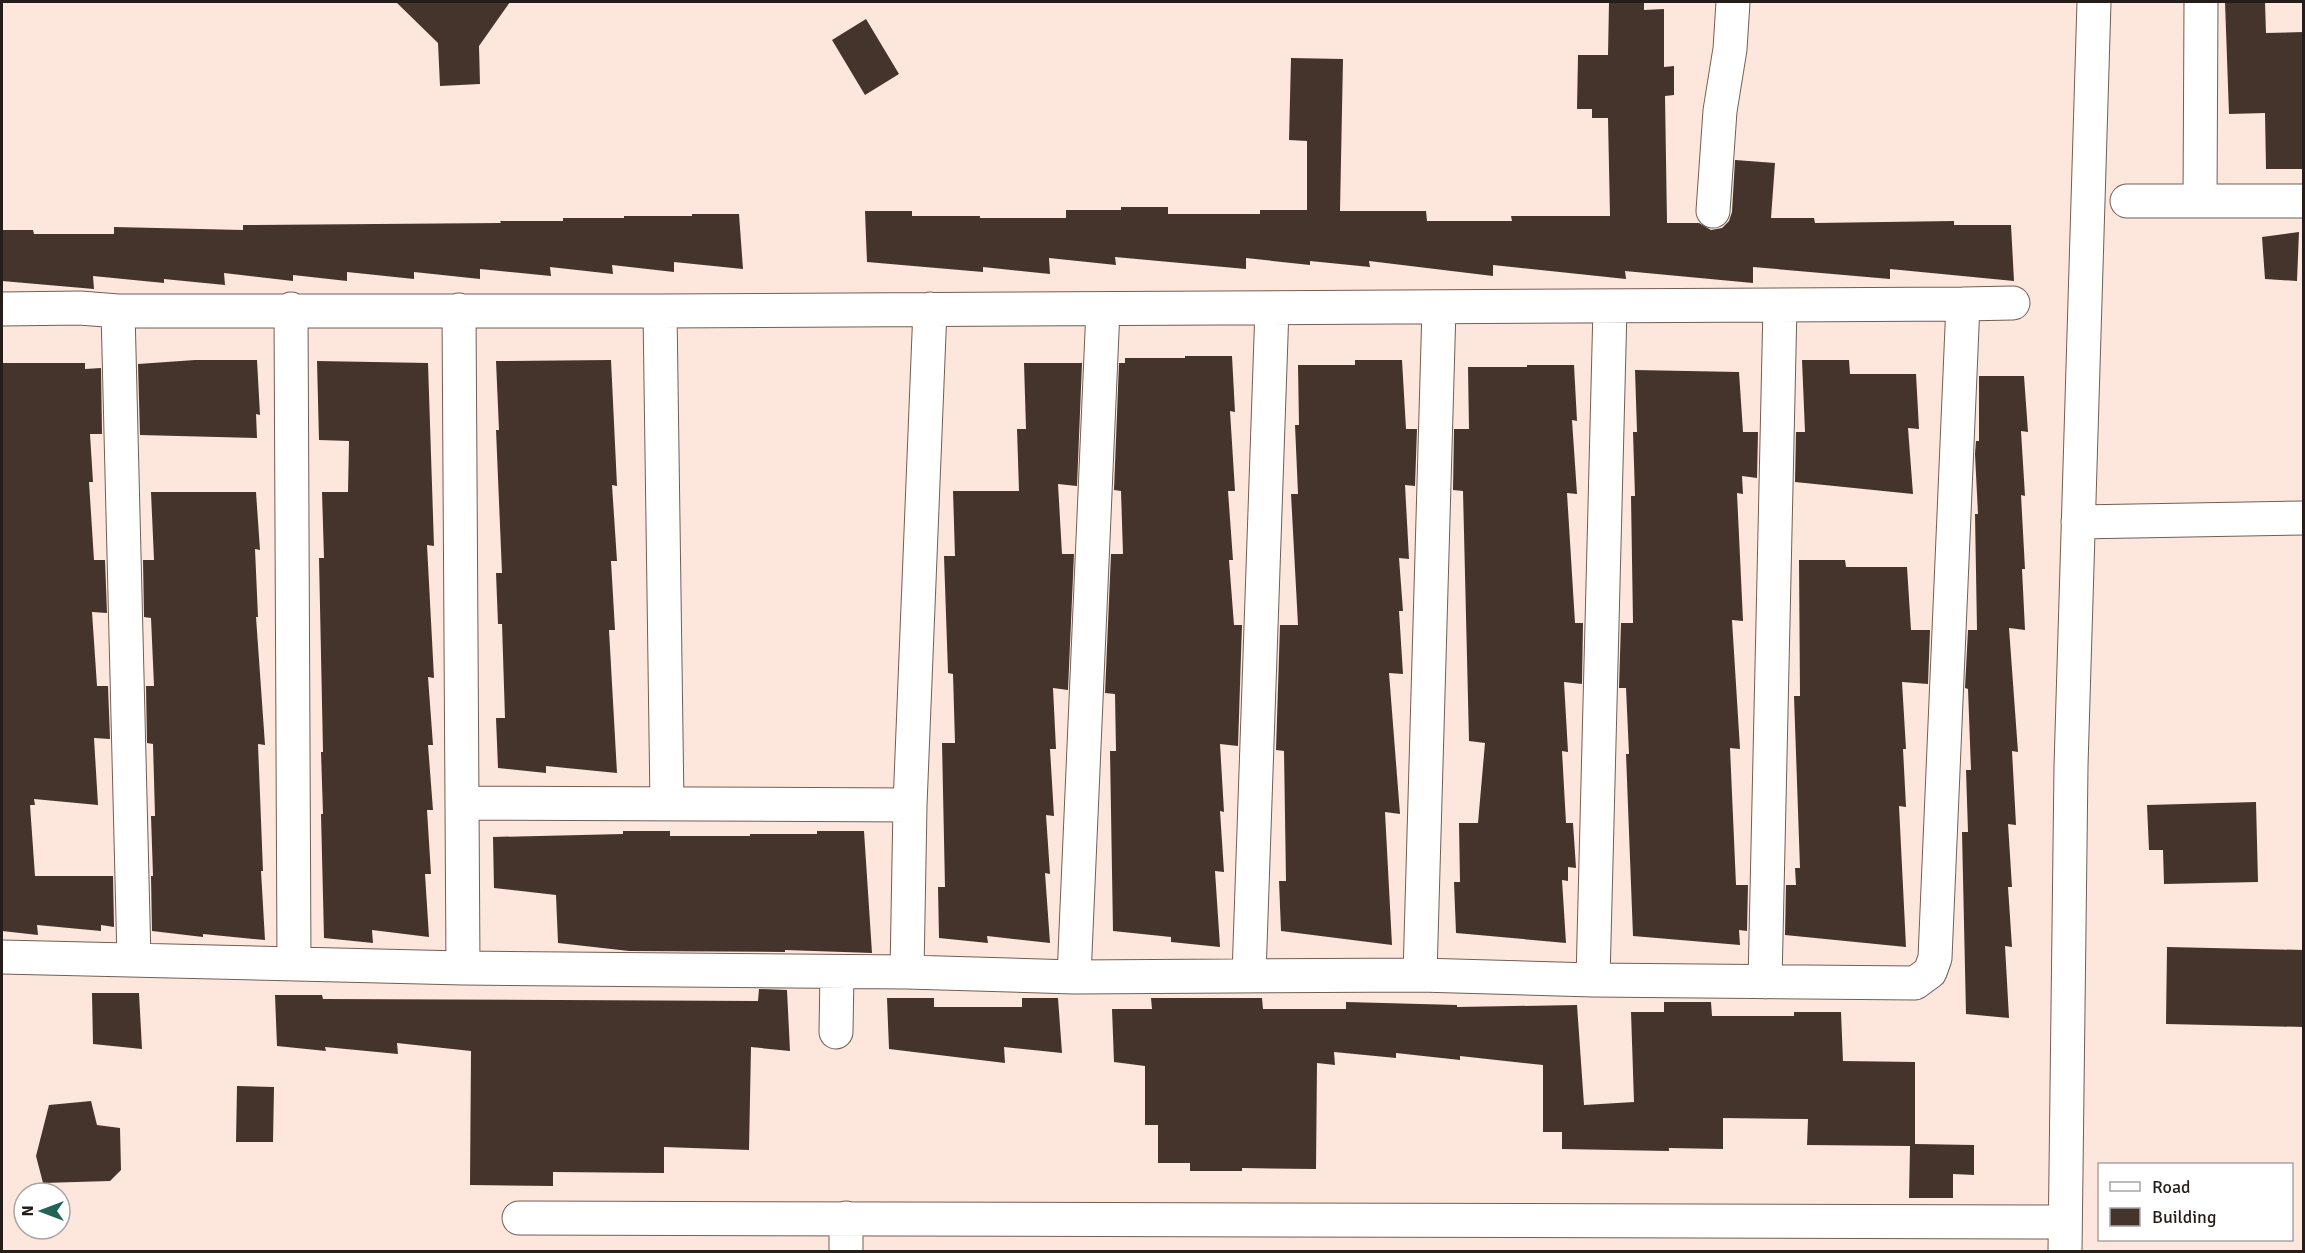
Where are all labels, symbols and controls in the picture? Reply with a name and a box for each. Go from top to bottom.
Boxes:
legend [2098,1163,2293,1241]
text: Road [2152,1176,2191,1198]
north arrow [12,1181,72,1241]
text: N [18,1205,38,1217]
text: Building [2152,1206,2216,1228]

